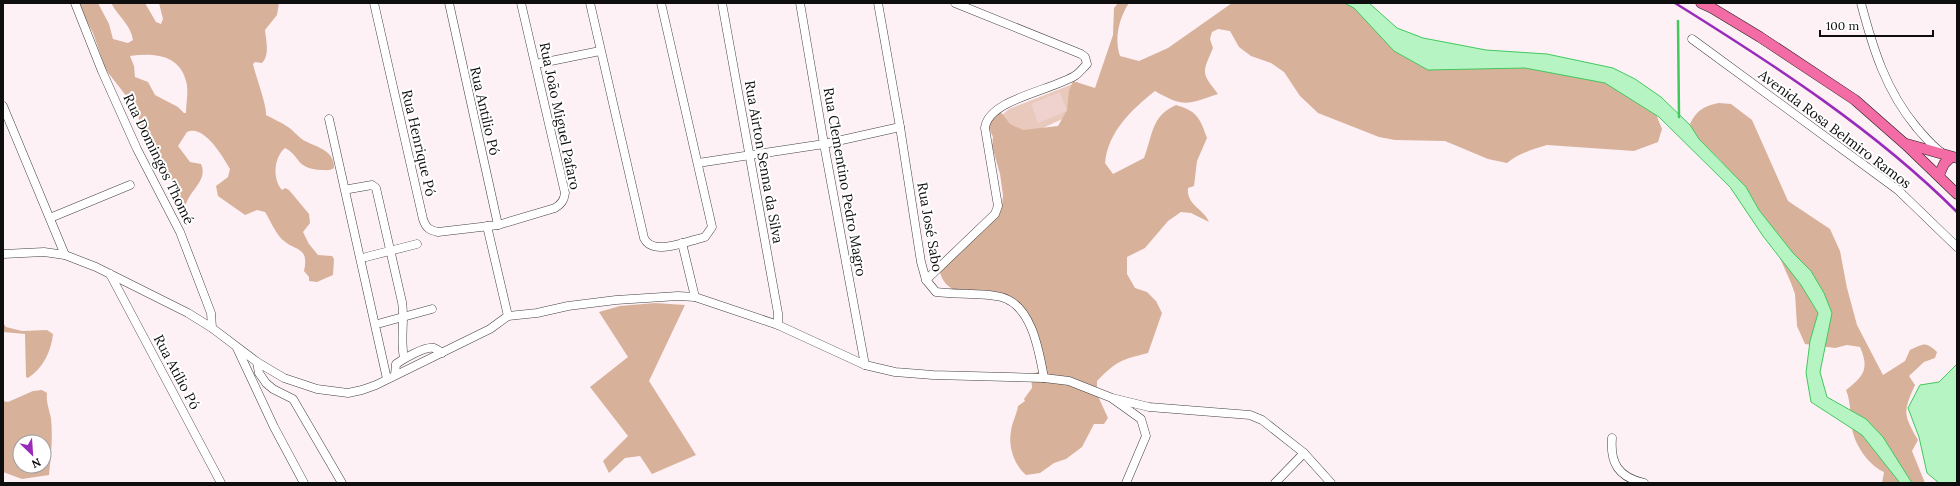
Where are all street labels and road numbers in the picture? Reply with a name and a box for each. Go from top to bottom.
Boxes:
street label: Rua João Miguel Pafaro [536,41,584,191]
street label: Rua Antilio Pó [466,65,504,157]
street label: Avenida Rosa Belmiro Ramos [1754,65,1915,192]
street label: Rua Airton Senna da Silva [741,79,787,245]
street label: Rua Clementino Pedro Magro [820,86,870,278]
street label: Rua Henrique Pó [398,88,440,198]
street label: Rua Domingos Thomé [120,91,199,228]
street label: Rua José Sabo [913,181,947,273]
street label: Rua Atílio Pó [150,331,204,413]

